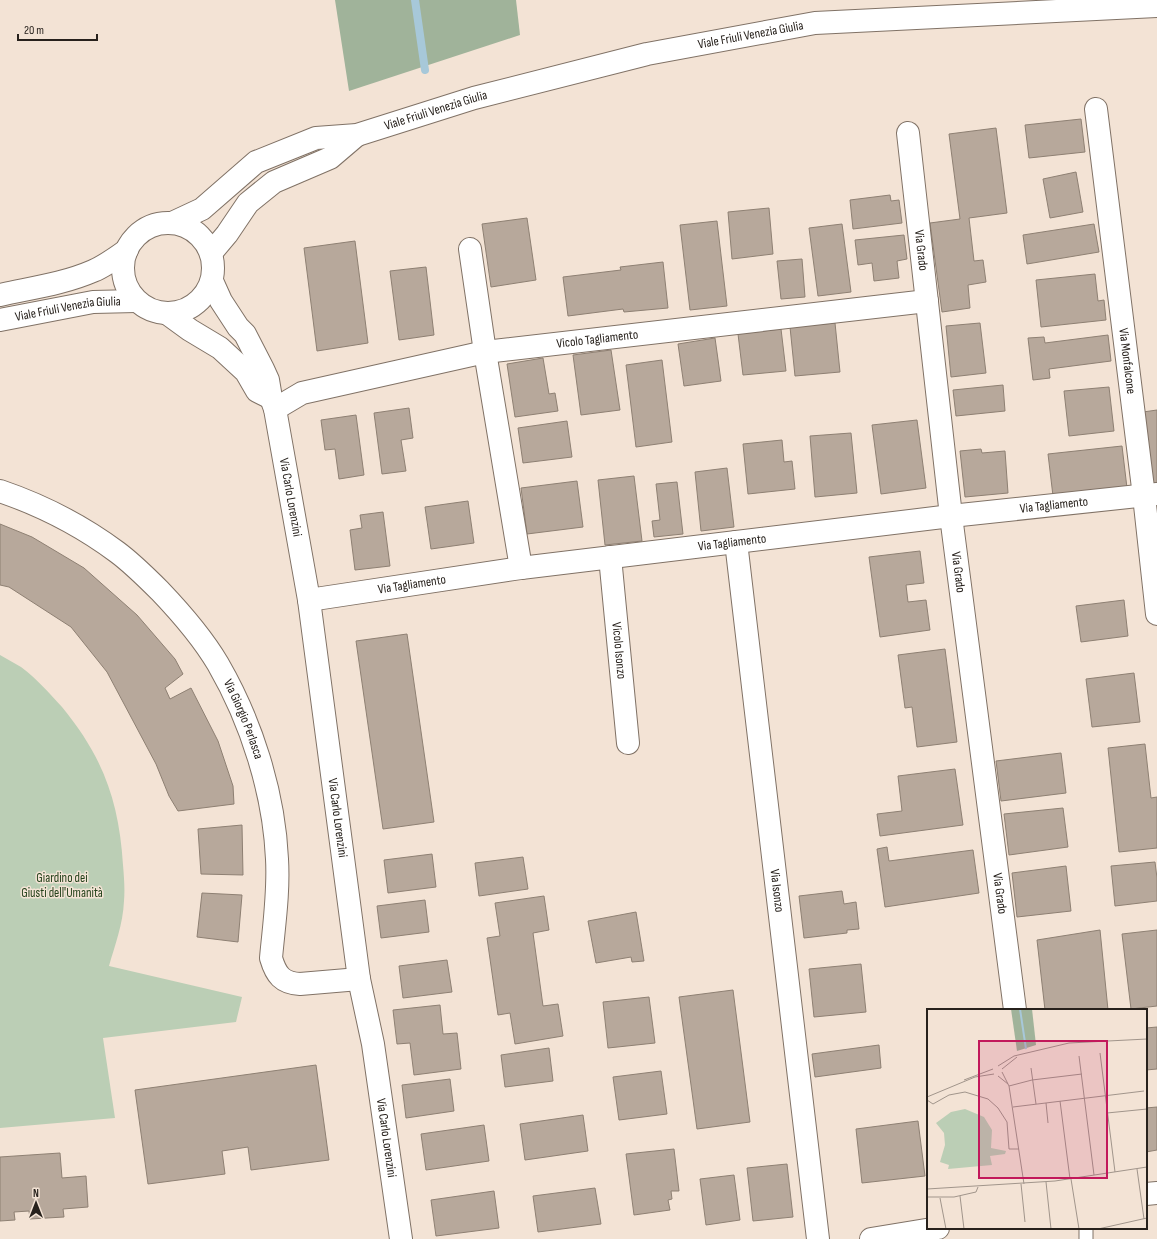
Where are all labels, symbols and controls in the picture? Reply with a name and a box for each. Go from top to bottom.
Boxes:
scale bar [18,16,97,42]
street label: Viale Friuli Venezia Giulia [697,17,805,52]
text: 20 m [24,23,44,38]
street label: Viale Friuli Venezia Giulia [382,87,489,134]
street label: Via Grado [911,229,931,272]
street label: Viale Friuli Venezia Giulia [14,293,121,325]
street label: Vicolo Tagliamento [556,326,639,352]
street label: Via Monfalcone [1115,327,1139,395]
street label: Via Carlo Lorenzini [276,457,306,538]
street label: Via Tagliamento [1019,493,1089,517]
street label: Via Tagliamento [697,530,767,555]
street label: Via Grado [948,551,969,594]
street label: Via Tagliamento [377,571,447,598]
street label: Vicolo Isonzo [608,621,630,680]
street label: Via Giorgio Perlasca [220,677,267,761]
street label: Via Carlo Lorenzini [325,777,351,858]
street label: Via Isonzo [767,868,788,913]
park label: Giardino dei Giusti dell'Umanità [21,870,103,901]
street label: Via Grado [989,872,1010,915]
inset map [927,1009,1147,1229]
street label: Via Carlo Lorenzini [373,1097,400,1179]
north arrow [16,1183,56,1223]
text: N [33,1187,39,1200]

